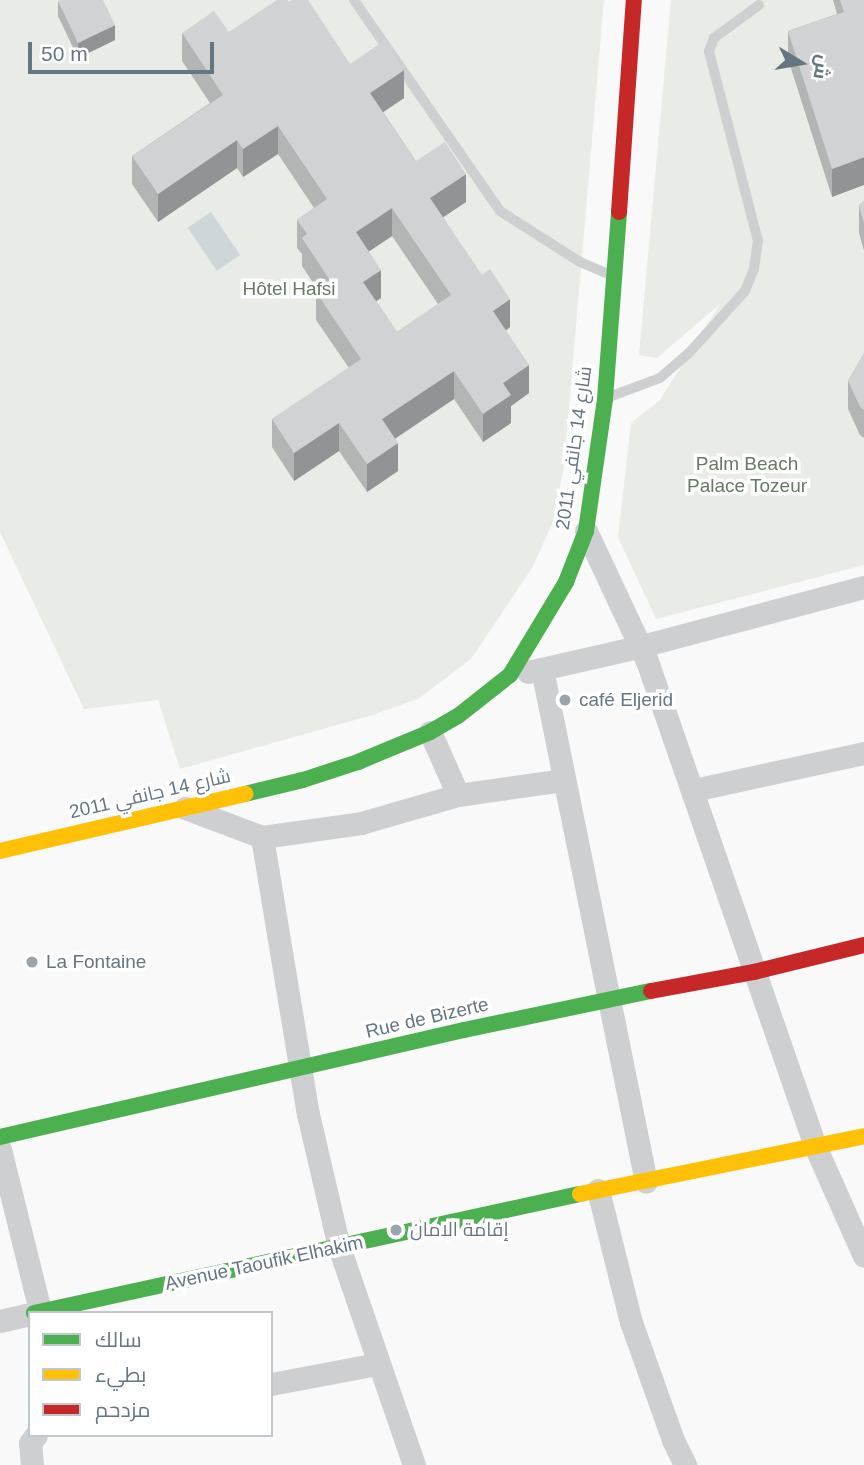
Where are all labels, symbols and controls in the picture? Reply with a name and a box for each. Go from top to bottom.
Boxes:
scale bar [32,28,217,72]
north arrow [766,28,836,98]
text: 50 m [41,42,88,65]
text: ش [809,53,835,81]
park label: Hôtel Hafsi [243,278,335,300]
street label: شارع 14 جانفي 2011 [551,365,597,531]
park label: Palm Beach Palace Tozeur [687,453,807,497]
place label: café Eljerid [579,689,673,711]
marker: café Eljerid [557,692,573,708]
street label: شارع 14 جانفي 2011 [67,764,233,824]
place label: La Fontaine [46,951,146,973]
marker: La Fontaine [24,954,40,970]
street label: Rue de Bizerte [363,993,491,1043]
place label: إقامة الامان [410,1219,509,1241]
marker: إقامة الامان [388,1222,404,1238]
street label: Avenue Taoufik Elhakim [163,1231,365,1295]
legend [28,1311,273,1437]
text: سالك [95,1328,142,1351]
text: بطيء [95,1363,146,1386]
text: مزدحم [95,1398,150,1421]

